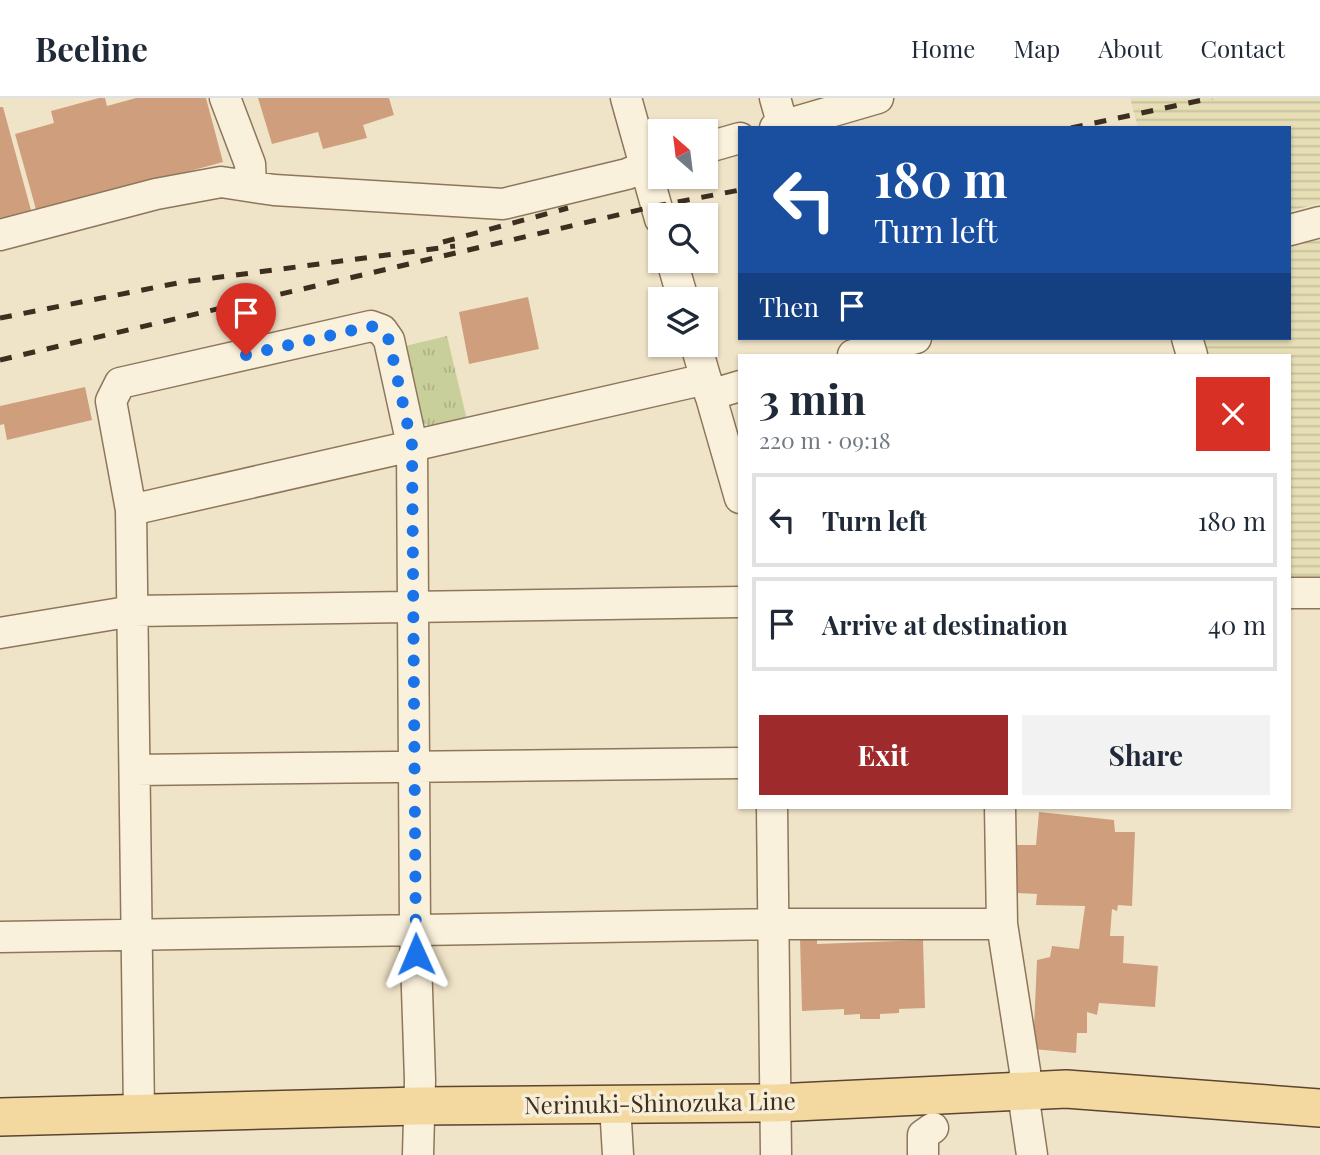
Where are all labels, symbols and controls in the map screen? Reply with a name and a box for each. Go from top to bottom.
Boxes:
text: Beeline [35,26,148,70]
text: Home [911,32,975,64]
text: Map [1013,32,1060,64]
text: About [1098,32,1162,64]
text: Contact [1200,32,1285,64]
north arrow [648,119,718,189]
map controls [648,119,718,357]
text: 180 m [874,145,1008,210]
icon: left [759,154,850,245]
button: search [648,203,718,273]
text: Turn left [874,208,998,251]
pin [216,283,276,355]
button: layers [648,287,718,357]
icon: arrive [833,287,871,325]
text: Then [759,289,819,324]
icon: arrive [227,294,265,332]
text: 3 min [759,370,866,426]
button: close [1196,377,1270,451]
text: 220 m · 09:18 [759,424,891,455]
icon: left [763,501,801,539]
text: Turn left [822,503,927,538]
text: 180 m [1198,503,1266,538]
icon: arrive [763,605,801,643]
text: Arrive at destination [822,607,1068,642]
text: 40 m [1208,607,1266,642]
button: Exit [759,715,1008,795]
button: Share [1022,715,1270,795]
position arrow [379,917,453,991]
street label: Nerinuki-Shinozuka Line [524,1084,796,1120]

